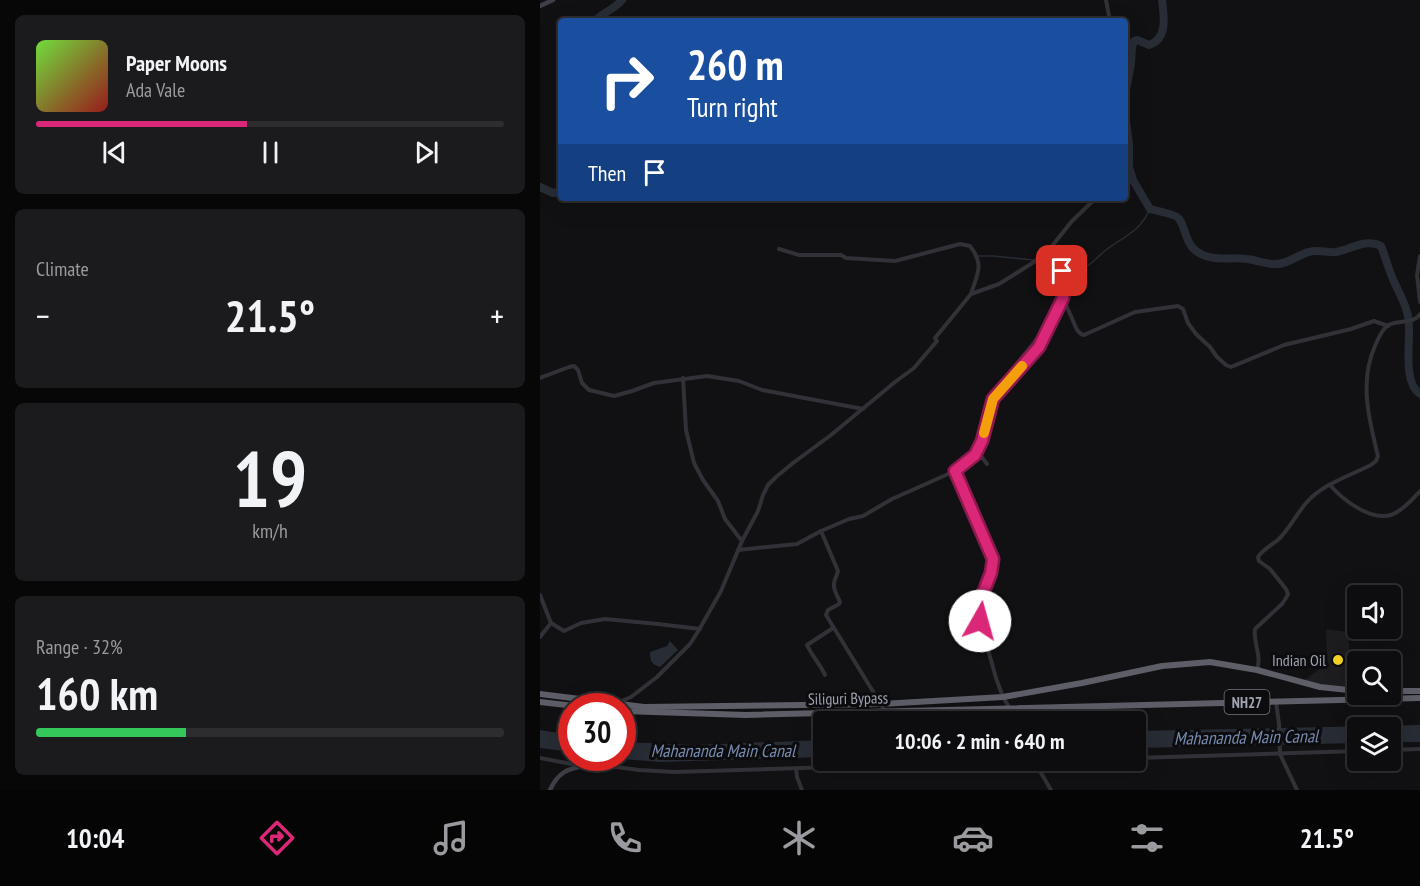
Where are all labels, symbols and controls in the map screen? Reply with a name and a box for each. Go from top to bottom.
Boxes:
text: 260 m [687,37,784,92]
icon: right [588,42,666,120]
text: Paper Moons [126,49,227,77]
text: Ada Vale [126,77,185,103]
text: Turn right [687,90,778,124]
icon: previous [98,136,131,169]
icon: pause [254,136,287,169]
icon: next [410,136,443,169]
icon: arrive [638,156,671,189]
text: Then [588,159,626,187]
pin [1036,245,1087,296]
icon: arrive [1045,254,1078,287]
text: Climate [36,256,89,282]
text: 21.5° [225,286,315,344]
text: − [36,294,50,337]
text: + [490,294,504,337]
text: 19 [233,428,307,529]
text: km/h [252,518,288,544]
map controls [1347,585,1401,771]
button: sound [1347,585,1401,639]
position arrow [948,589,1012,653]
text: Range · 32% [36,634,123,660]
place label: Indian Oil [1272,650,1326,670]
button: search [1347,651,1401,705]
marker: Indian Oil [1331,653,1345,667]
text: 160 km [36,664,158,722]
street label: Siliguri Bypass [808,687,888,709]
road number: NH27 [1224,690,1270,714]
speed limit sign: 30 [558,693,636,771]
button: layers [1347,717,1401,771]
water label: Mahananda Main Canal [1174,724,1320,750]
text: 10:06 · 2 min · 640 m [894,727,1065,755]
water label: Mahananda Main Canal [651,739,797,762]
icon: directions [256,817,298,859]
icon: music [430,817,472,859]
icon: phone [604,817,646,859]
icon: climate [778,817,820,859]
icon: car [952,817,994,859]
icon: filters [1126,817,1168,859]
text: 10:04 [66,821,124,855]
text: 21.5° [1300,821,1354,855]

